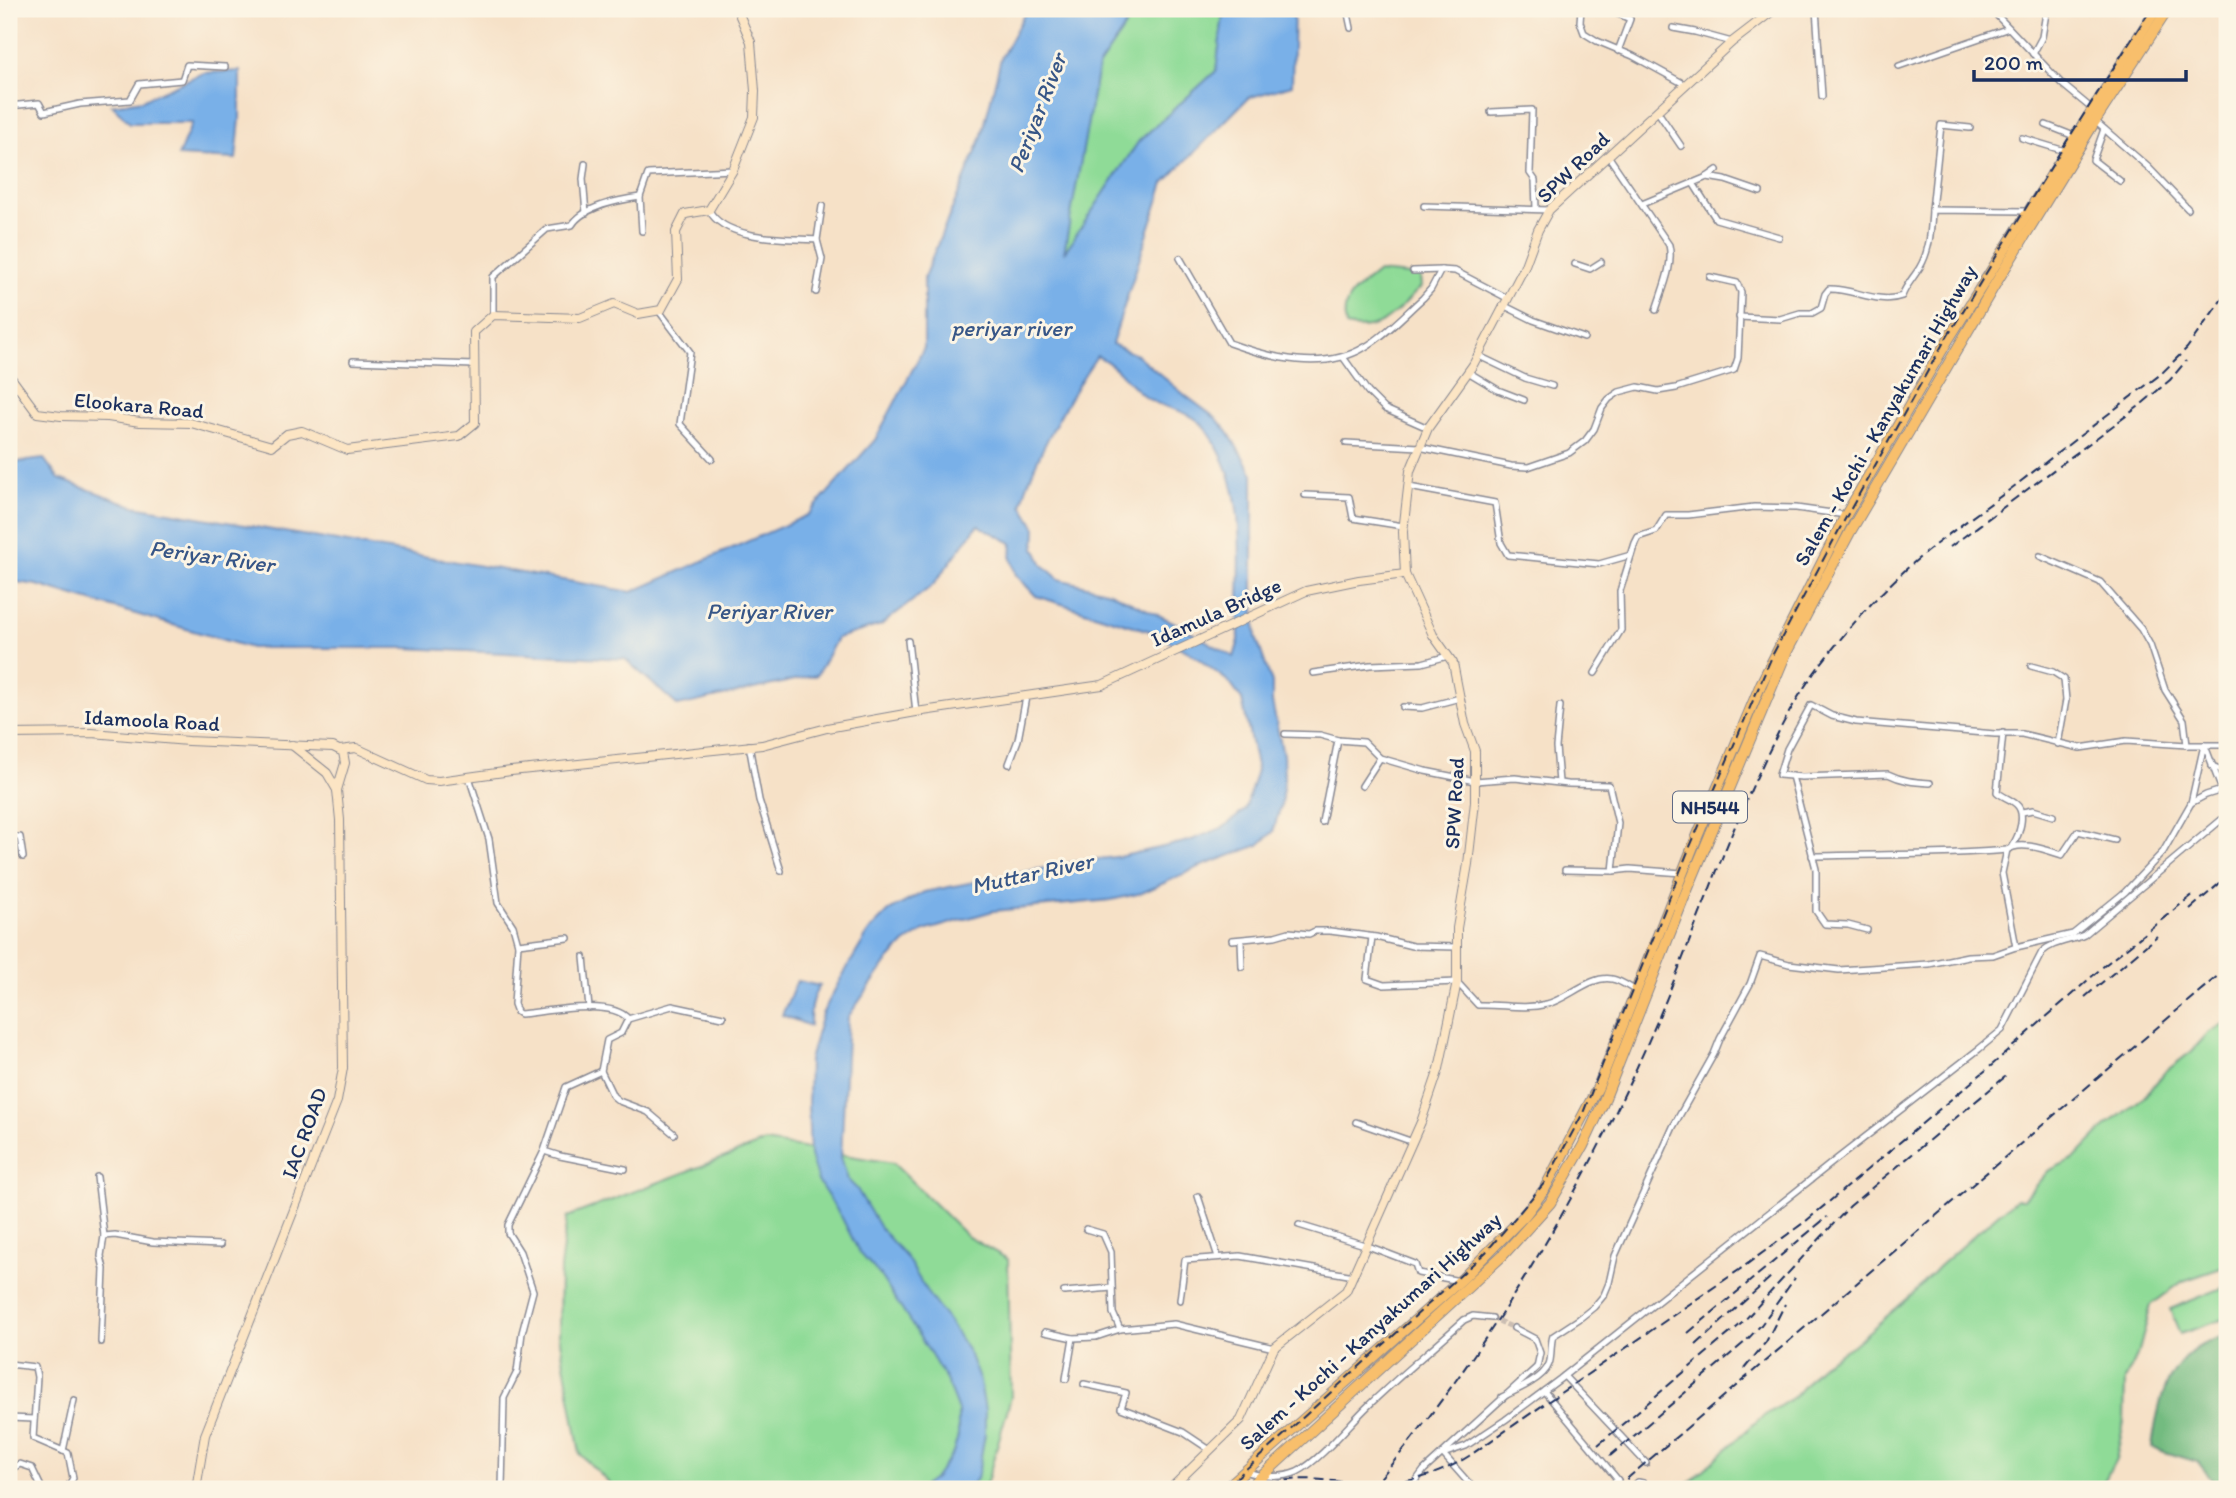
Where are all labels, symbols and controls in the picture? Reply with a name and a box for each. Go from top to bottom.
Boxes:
scale bar [1974,38,2185,82]
water label: Periyar River [1001,47,1073,177]
text: 200 m [1984,50,2044,75]
street label: SPW Road [1531,126,1615,208]
street label: Salem - Kochi - Kanyakumari Highway [1788,260,1982,570]
water label: periyar river [951,314,1074,342]
street label: Elookara Road [73,387,205,423]
water label: Periyar River [148,533,278,579]
street label: Idamula Bridge [1147,572,1285,652]
water label: Periyar River [706,597,834,625]
street label: Idamoola Road [83,704,221,736]
street label: SPW Road [1439,756,1469,849]
road number: NH544 [1673,792,1747,822]
water label: Muttar River [969,846,1098,900]
street label: IAC ROAD [276,1084,332,1182]
street label: Salem - Kochi - Kanyakumari Highway [1234,1207,1506,1455]

